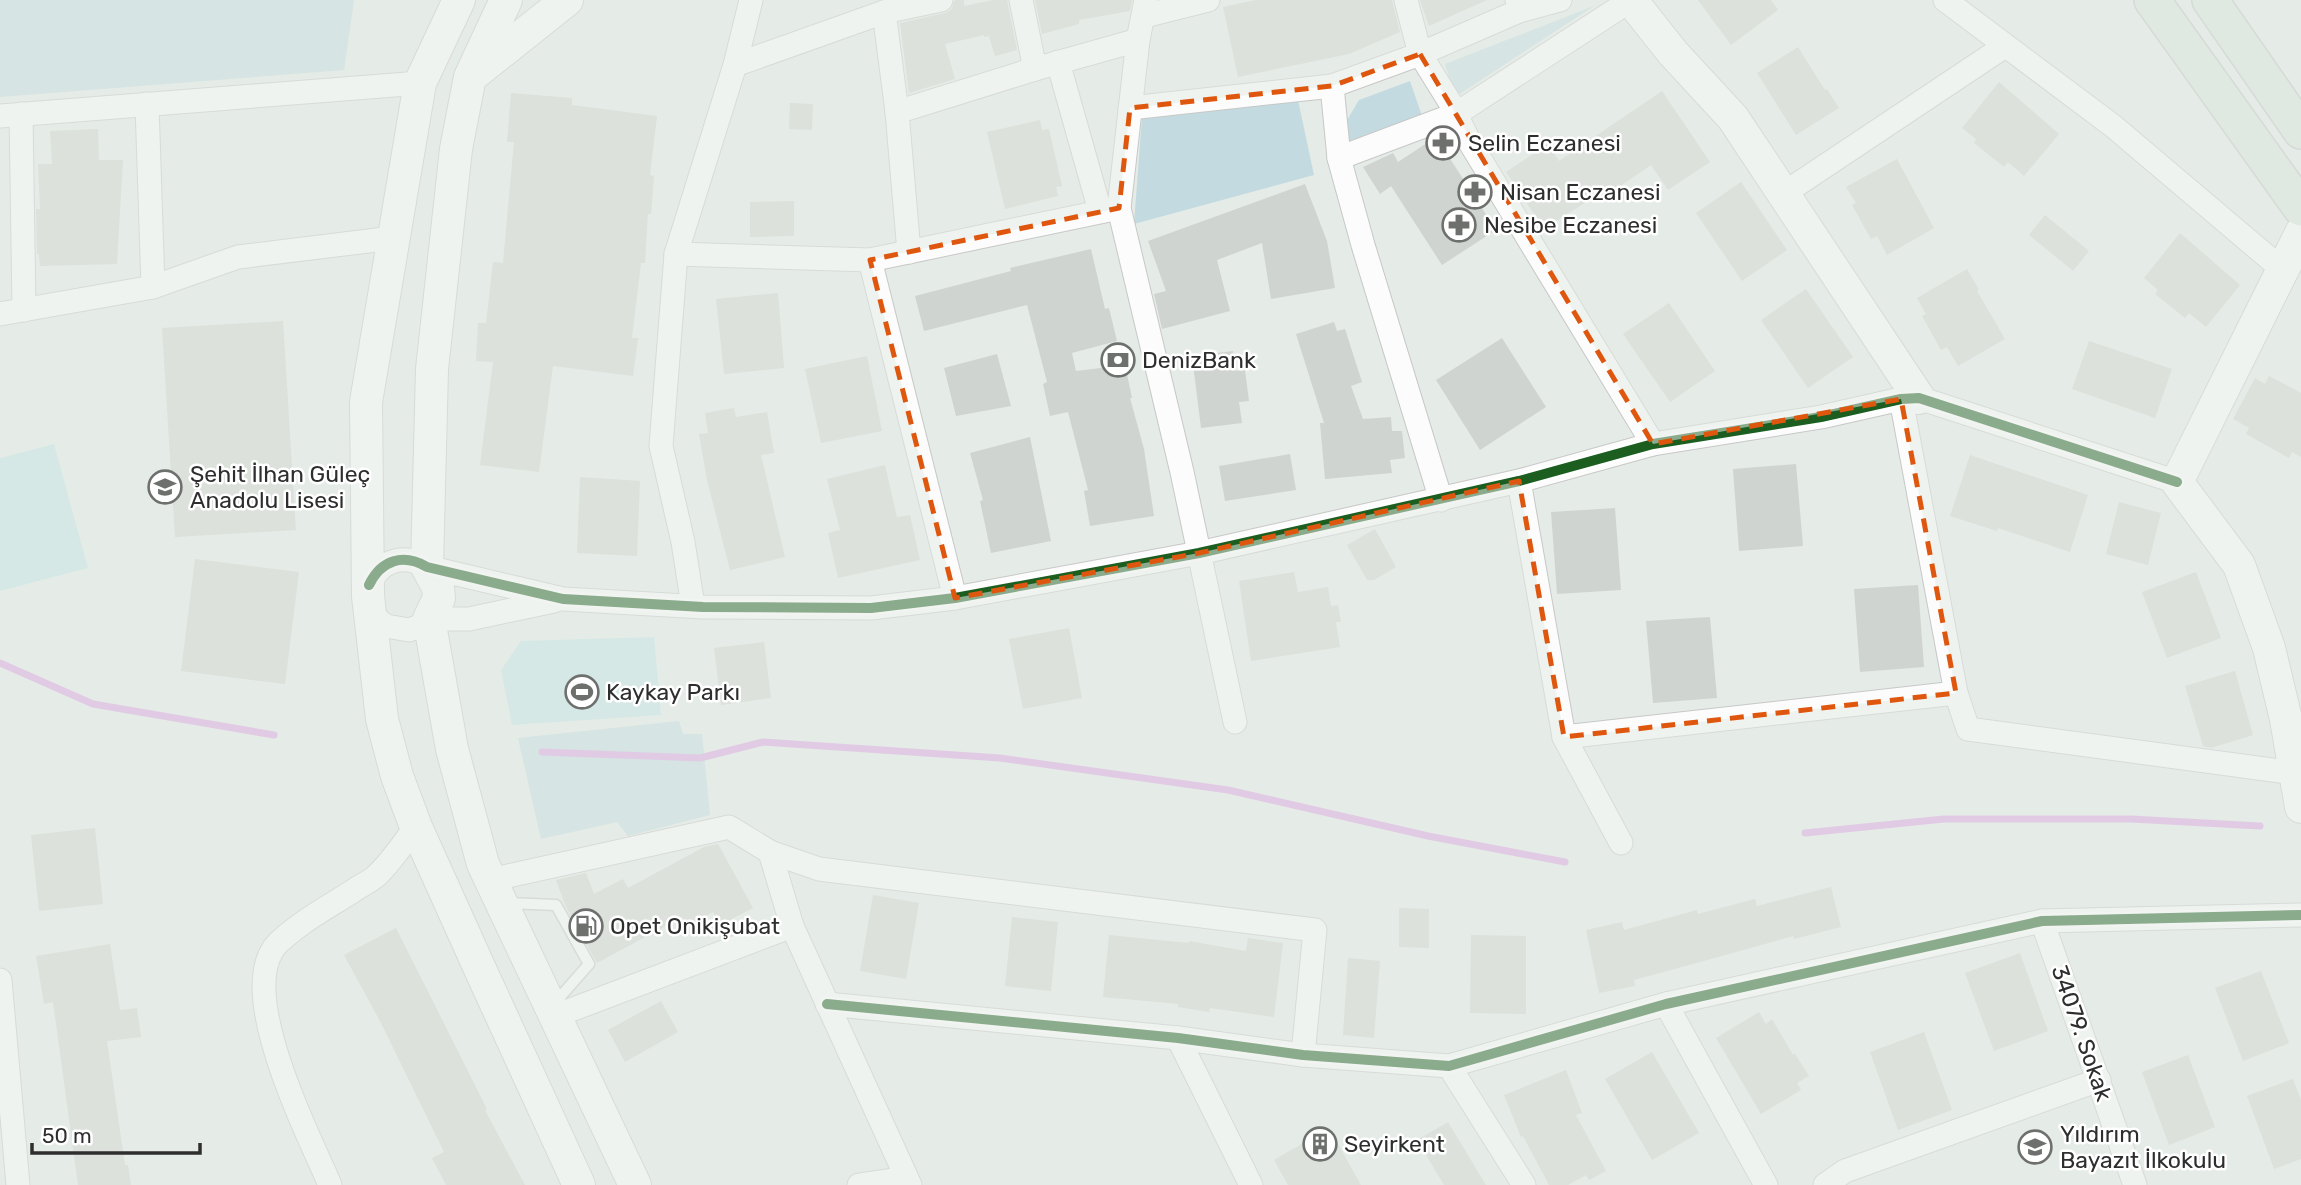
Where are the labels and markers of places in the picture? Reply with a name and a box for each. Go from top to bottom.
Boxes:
pharmacy icon: Selin Eczanesi [1424,124,1462,162]
place label: Selin Eczanesi [1468,129,1621,157]
pharmacy icon: Nisan Eczanesi [1456,173,1494,211]
place label: Nisan Eczanesi [1500,178,1661,206]
pharmacy icon: Nesibe Eczanesi [1440,206,1478,244]
place label: Nesibe Eczanesi [1484,211,1657,239]
bank icon: DenizBank [1099,341,1137,379]
place label: DenizBank [1142,346,1256,374]
place label: Şehit İlhan Güleç Anadolu Lisesi [190,460,370,514]
school or university icon: Şehit İlhan Güleç Anadolu Lisesi [146,468,184,506]
sports icon: Kaykay Parkı [563,673,601,711]
place label: Kaykay Parkı [606,678,740,706]
fuel station icon: Opet Onikişubat [567,907,605,945]
place label: Opet Onikişubat [610,912,780,940]
place label: Yıldırım Bayazıt İlkokulu [2060,1120,2226,1174]
building icon: Seyirkent [1301,1125,1339,1163]
school or university icon: Yıldırım Bayazıt İlkokulu [2016,1128,2054,1166]
place label: Seyirkent [1344,1130,1445,1158]

